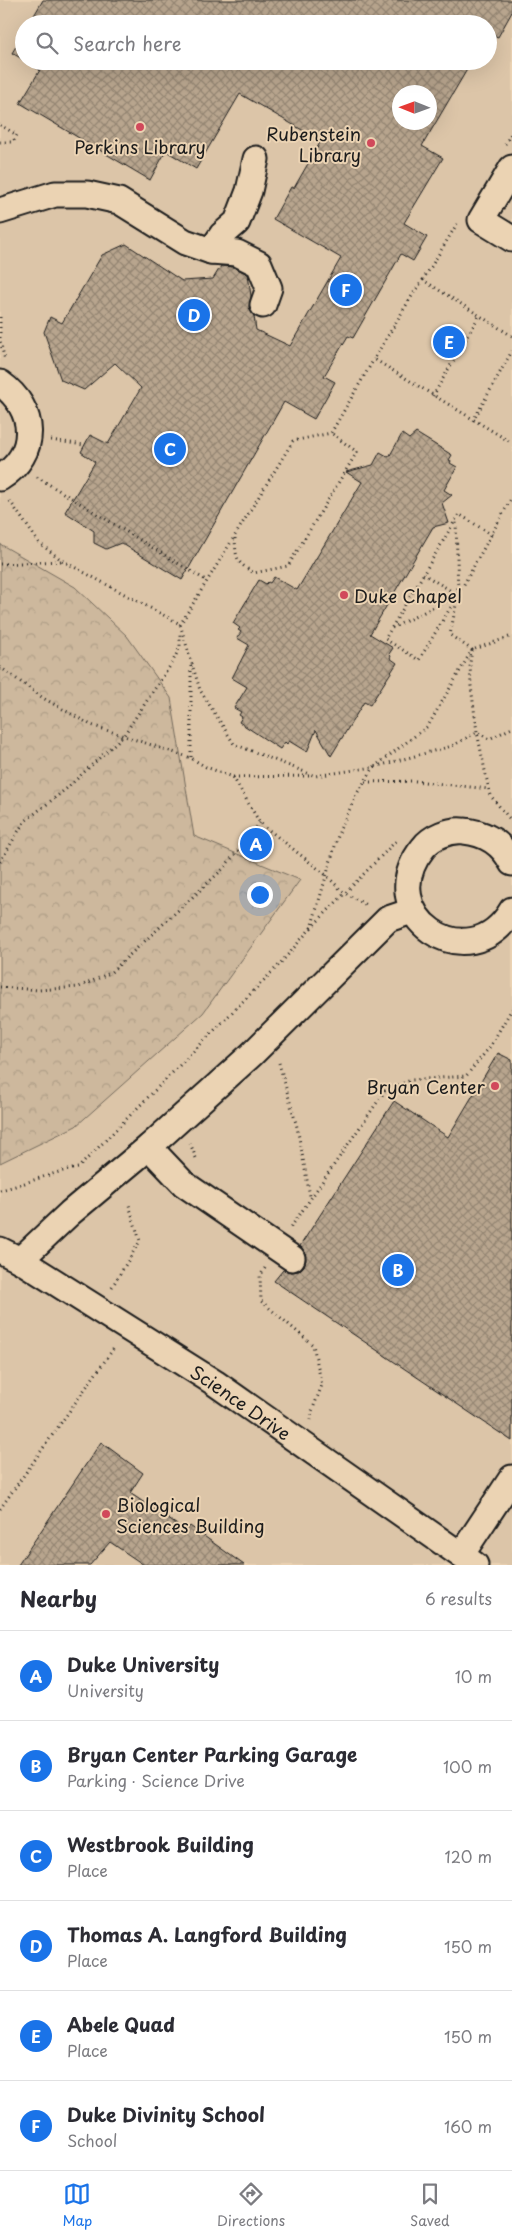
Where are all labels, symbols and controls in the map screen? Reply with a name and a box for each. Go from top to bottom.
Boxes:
search box [15,15,497,70]
icon: search [33,29,61,57]
text: Search here [73,29,182,57]
north arrow [392,85,437,130]
place label: Rubenstein Library [266,120,361,168]
marker: Perkins Library [134,121,146,133]
place label: Perkins Library [74,133,206,160]
marker: Rubenstein Library [365,137,377,149]
pin: F [330,271,362,309]
pin: D [178,296,210,334]
pin: E [433,323,465,361]
pin: C [154,430,186,468]
place label: Duke Chapel [354,582,462,609]
marker: Duke Chapel [338,589,350,601]
pin: A [240,825,272,863]
your location [247,882,273,908]
place label: Bryan Center [366,1073,486,1100]
marker: Bryan Center [489,1080,501,1092]
pin: B [382,1251,414,1289]
street label: Science Drive [186,1358,297,1446]
place label: Biological Sciences Building [116,1491,265,1539]
marker: Biological Sciences Building [100,1508,112,1520]
text: Nearby [20,1582,97,1614]
text: 6 results [425,1586,492,1610]
text: Duke University [67,1650,219,1678]
text: A [30,1664,42,1688]
text: 10 m [455,1664,492,1688]
text: University [67,1678,144,1702]
text: Bryan Center Parking Garage [67,1740,357,1768]
text: B [31,1754,41,1778]
text: 100 m [443,1754,492,1778]
text: Parking · Science Drive [67,1768,245,1792]
text: Westbrook Building [67,1830,254,1858]
text: C [30,1844,42,1868]
text: 120 m [445,1844,492,1868]
text: Place [67,1858,108,1882]
text: Thomas A. Langford Building [67,1920,347,1948]
text: D [30,1934,42,1958]
text: 150 m [444,1934,492,1958]
text: Place [67,1948,108,1972]
text: Abele Quad [67,2010,175,2038]
text: E [31,2024,41,2048]
text: 150 m [444,2024,492,2048]
text: Place [67,2038,108,2062]
text: Duke Divinity School [67,2100,265,2128]
text: F [31,2114,41,2138]
text: 160 m [444,2114,492,2138]
text: School [67,2128,117,2152]
tab: Map [62,2180,92,2231]
tab: Directions [217,2180,285,2231]
tab: Saved [410,2180,450,2231]

